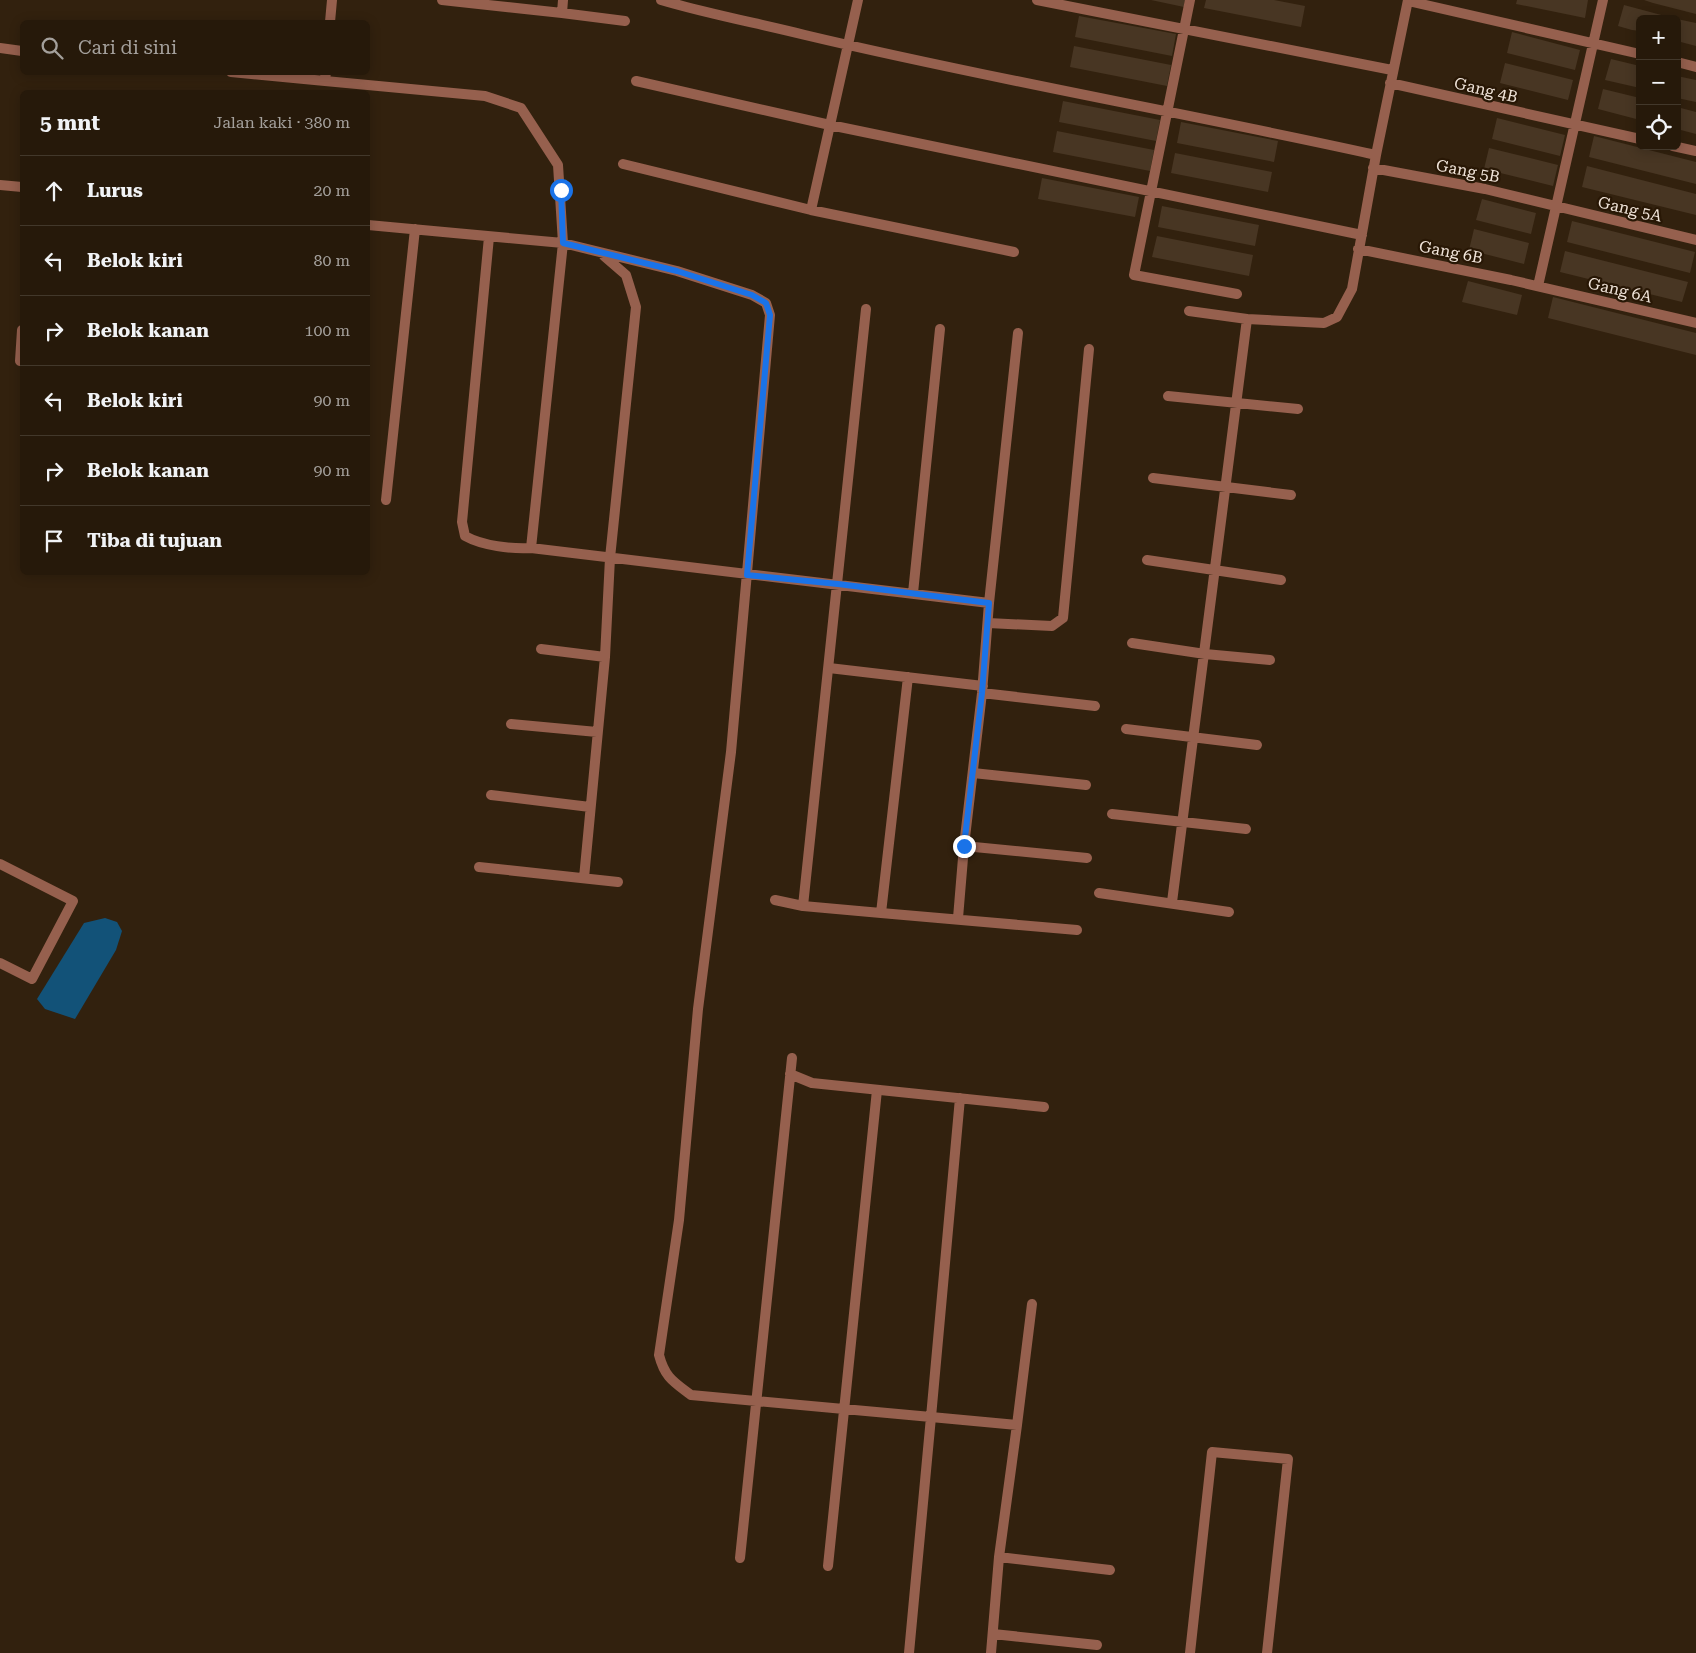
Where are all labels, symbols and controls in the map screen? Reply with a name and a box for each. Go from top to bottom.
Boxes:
map controls [1636,15,1681,150]
button: + [1636,15,1681,60]
search box [20,20,370,75]
icon: search [38,34,66,62]
text: Cari di sini [78,36,177,59]
button: − [1636,60,1681,105]
street label: Gang 4B [1452,73,1520,107]
button: locate [1636,105,1681,150]
text: 5 mnt [40,111,100,135]
text: Jalan kaki · 380 m [214,113,350,132]
street label: Gang 5B [1435,156,1501,186]
icon: ahead [40,177,68,205]
text: Lurus [87,179,143,202]
route start [550,179,573,202]
text: 20 m [313,181,350,200]
street label: Gang 5A [1596,192,1665,226]
street label: Gang 6B [1418,237,1484,267]
icon: left [40,247,68,275]
text: Belok kiri [87,249,183,272]
text: 80 m [313,251,350,270]
street label: Gang 6A [1586,273,1655,307]
icon: right [40,317,68,345]
text: Belok kanan [87,319,209,342]
text: 100 m [304,321,350,340]
icon: left [40,387,68,415]
text: Belok kiri [87,389,183,412]
text: 90 m [313,391,350,410]
icon: right [40,457,68,485]
text: Belok kanan [87,459,209,482]
text: 90 m [313,461,350,480]
icon: arrive [40,527,68,555]
text: Tiba di tujuan [87,529,222,552]
route end [953,835,976,858]

